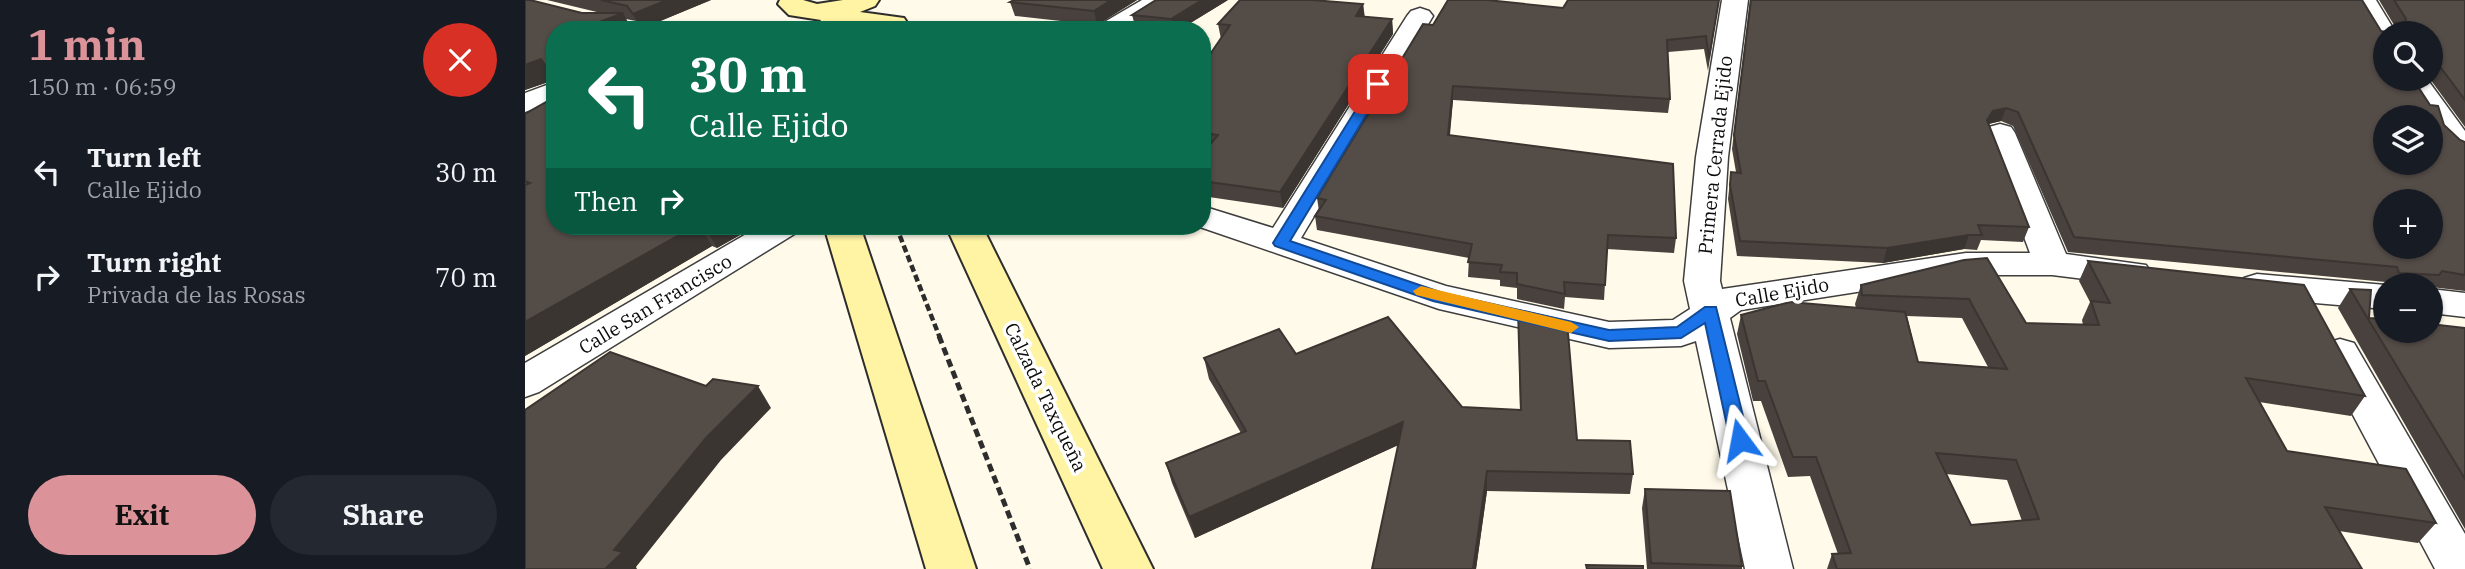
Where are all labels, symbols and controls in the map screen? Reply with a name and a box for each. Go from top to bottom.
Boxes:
text: 1 min [28,17,146,72]
map controls [2373,21,2443,343]
button: search [2373,21,2443,91]
button: close [423,23,497,97]
text: 30 m [689,42,807,105]
icon: left [574,49,665,140]
pin [1348,54,1408,114]
street label: Primera Cerrada Ejido [1693,54,1737,256]
icon: arrive [1359,65,1397,103]
text: 150 m · 06:59 [28,71,177,101]
text: Calle Ejido [689,104,849,146]
button: layers [2373,105,2443,175]
text: Turn left [87,140,201,174]
icon: left [28,153,66,191]
text: 30 m [435,155,497,189]
text: Calle Ejido [87,174,202,204]
icon: right [652,182,690,220]
text: Then [574,184,638,218]
button: + [2373,189,2443,259]
text: Turn right [87,245,221,279]
street label: Calle San Francisco [574,249,736,359]
icon: right [28,258,66,296]
text: 70 m [435,260,497,294]
street label: Calle Ejido [1733,272,1831,312]
button: − [2373,273,2443,343]
text: Privada de las Rosas [87,279,306,309]
street label: Calzada Taxqueña [1000,319,1092,475]
position arrow [1703,403,1777,477]
button: Exit [28,475,256,555]
button: Share [270,475,497,555]

